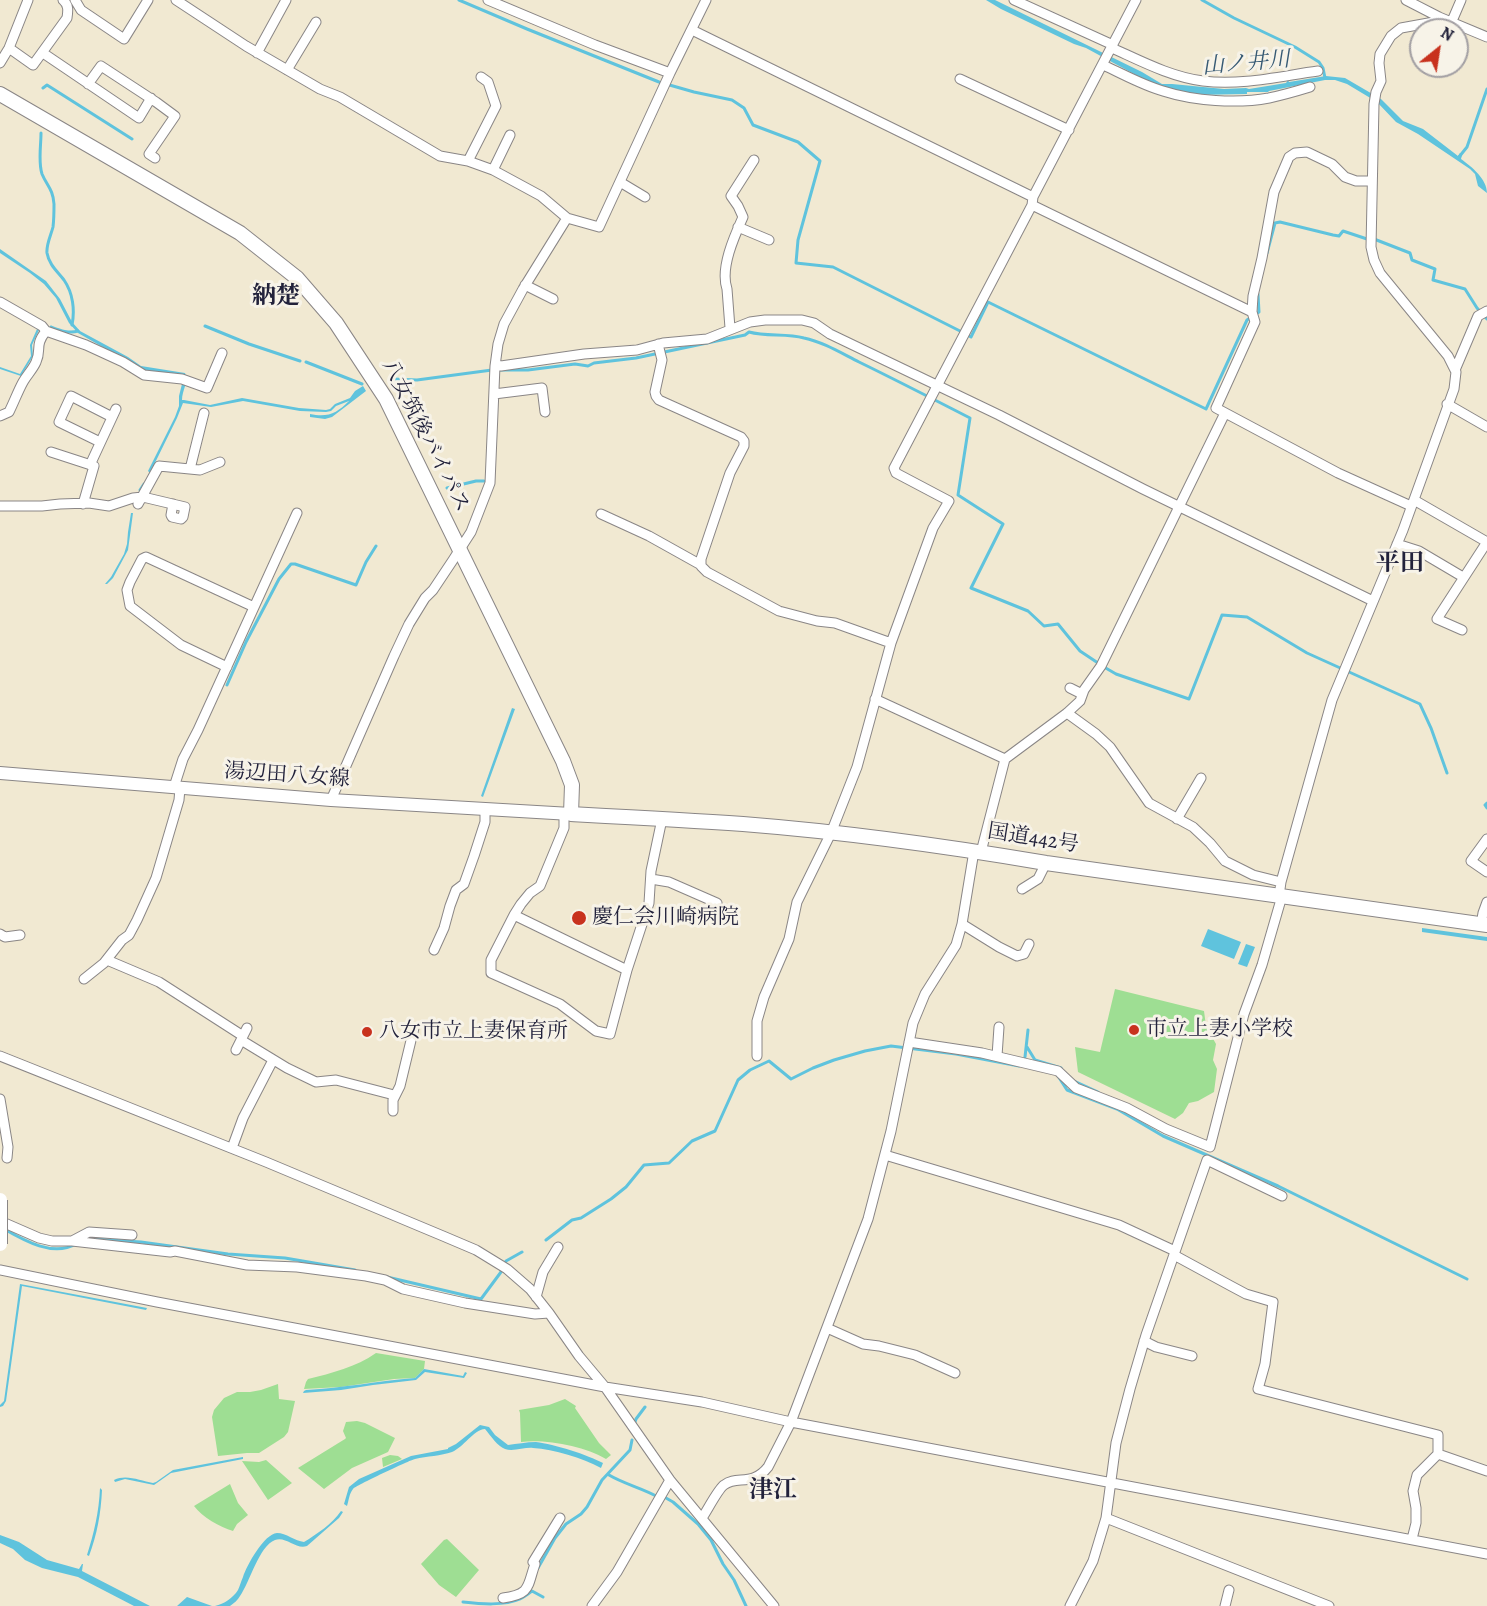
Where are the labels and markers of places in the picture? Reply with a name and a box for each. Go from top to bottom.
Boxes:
place label: 慶仁会川崎病院 [592,905,739,931]
marker: 慶仁会川崎病院 [570,909,588,927]
place label: 市立上妻小学校 [1146,1017,1293,1043]
place label: 八女市立上妻保育所 [379,1019,568,1045]
marker: 市立上妻小学校 [1127,1023,1141,1037]
marker: 八女市立上妻保育所 [360,1025,374,1039]

